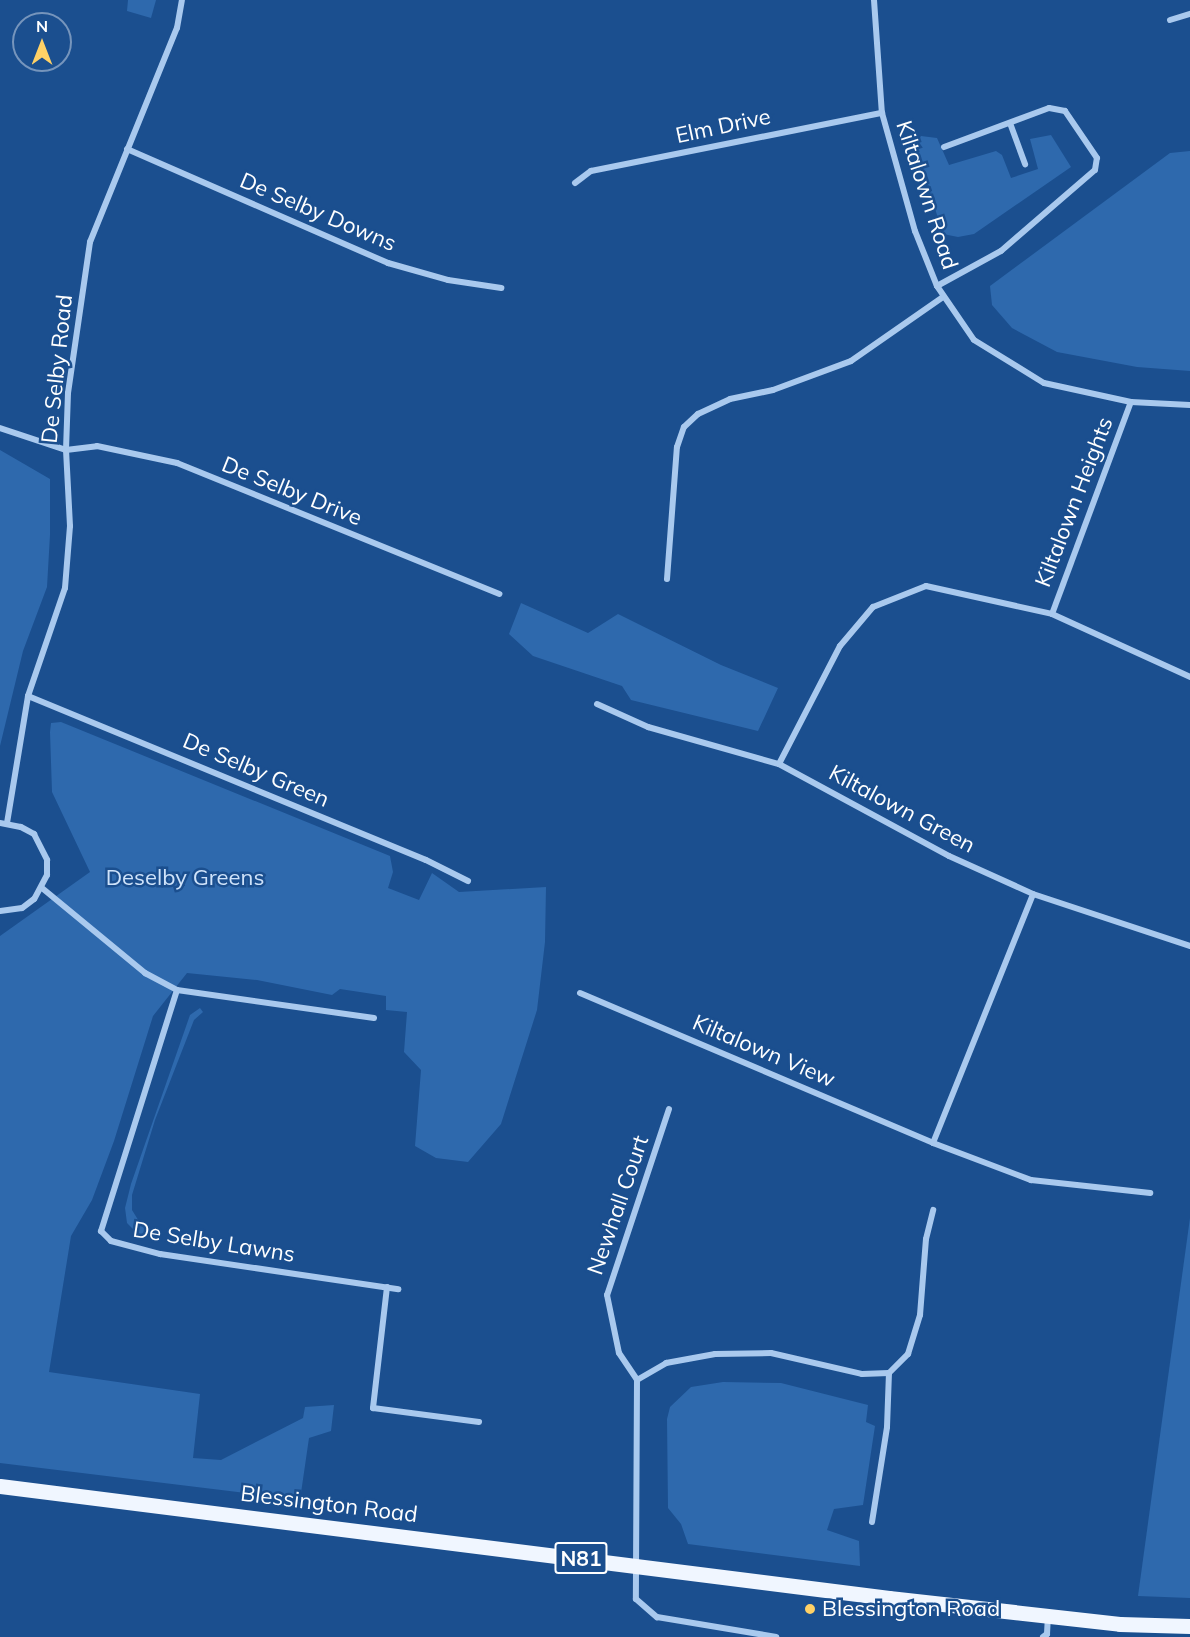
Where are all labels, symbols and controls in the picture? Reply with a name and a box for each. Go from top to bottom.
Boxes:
north arrow [12,12,72,72]
text: N [36,16,48,36]
street label: Elm Drive [673,103,773,149]
street label: Kiltalown Road [891,117,963,273]
street label: De Selby Downs [236,167,400,257]
street label: De Selby Road [36,293,78,445]
street label: Kiltalown Heights [1030,413,1118,591]
street label: De Selby Drive [218,451,366,531]
street label: De Selby Green [179,727,333,813]
street label: Kiltalown Green [825,759,979,859]
park label: Deselby Greens [106,865,264,891]
street label: Kiltalown View [689,1009,839,1093]
street label: Newhall Court [582,1132,654,1278]
street label: De Selby Lawns [131,1216,297,1268]
street label: Blessington Road [239,1480,419,1528]
road number: N81 [554,1540,608,1576]
place label: Blessington Road [822,1596,1000,1622]
marker: Blessington Road [803,1602,817,1616]

